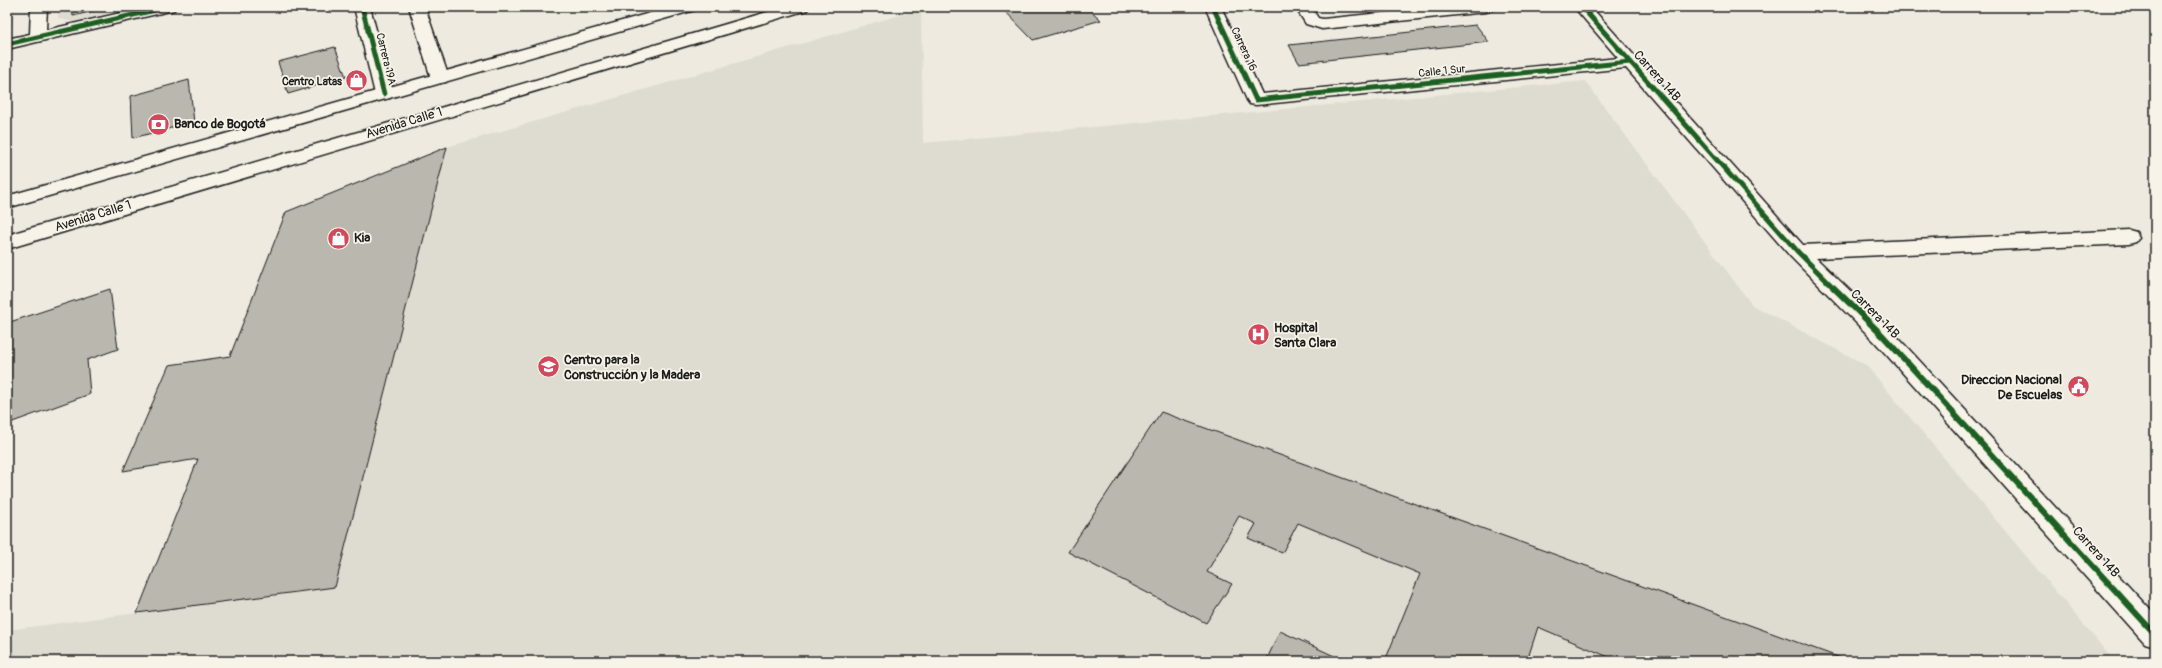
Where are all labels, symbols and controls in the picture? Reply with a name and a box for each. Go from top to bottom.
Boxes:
street label: Carrera 16 [1228,25,1260,73]
street label: Carrera 19A [373,31,399,87]
street label: Carrera 14B [1630,47,1684,105]
street label: Calle 1 Sur [1418,62,1466,80]
shop icon: Centro Latas [344,68,370,94]
place label: Centro Latas [282,75,342,88]
street label: Avenida Calle 1 [364,104,444,142]
bank icon: Banco de Bogotá [145,111,171,137]
place label: Banco de Bogotá [174,116,266,132]
street label: Avenida Calle 1 [53,197,133,235]
shop icon: Kia [325,225,351,251]
place label: Kia [354,230,370,246]
street label: Carrera 14B [1847,286,1903,342]
place label: Hospital Santa Clara [1274,320,1336,351]
hospital icon: Hospital Santa Clara [1245,322,1271,348]
place label: Centro para la Construcción y la Madera [564,352,700,383]
school or university icon: Centro para la Construcción y la Madera [536,354,562,380]
place label: Direccion Nacional De Escuelas [1961,372,2062,403]
public building icon: Direccion Nacional De Escuelas [2065,374,2091,400]
street label: Carrera 14B [2069,523,2123,581]

